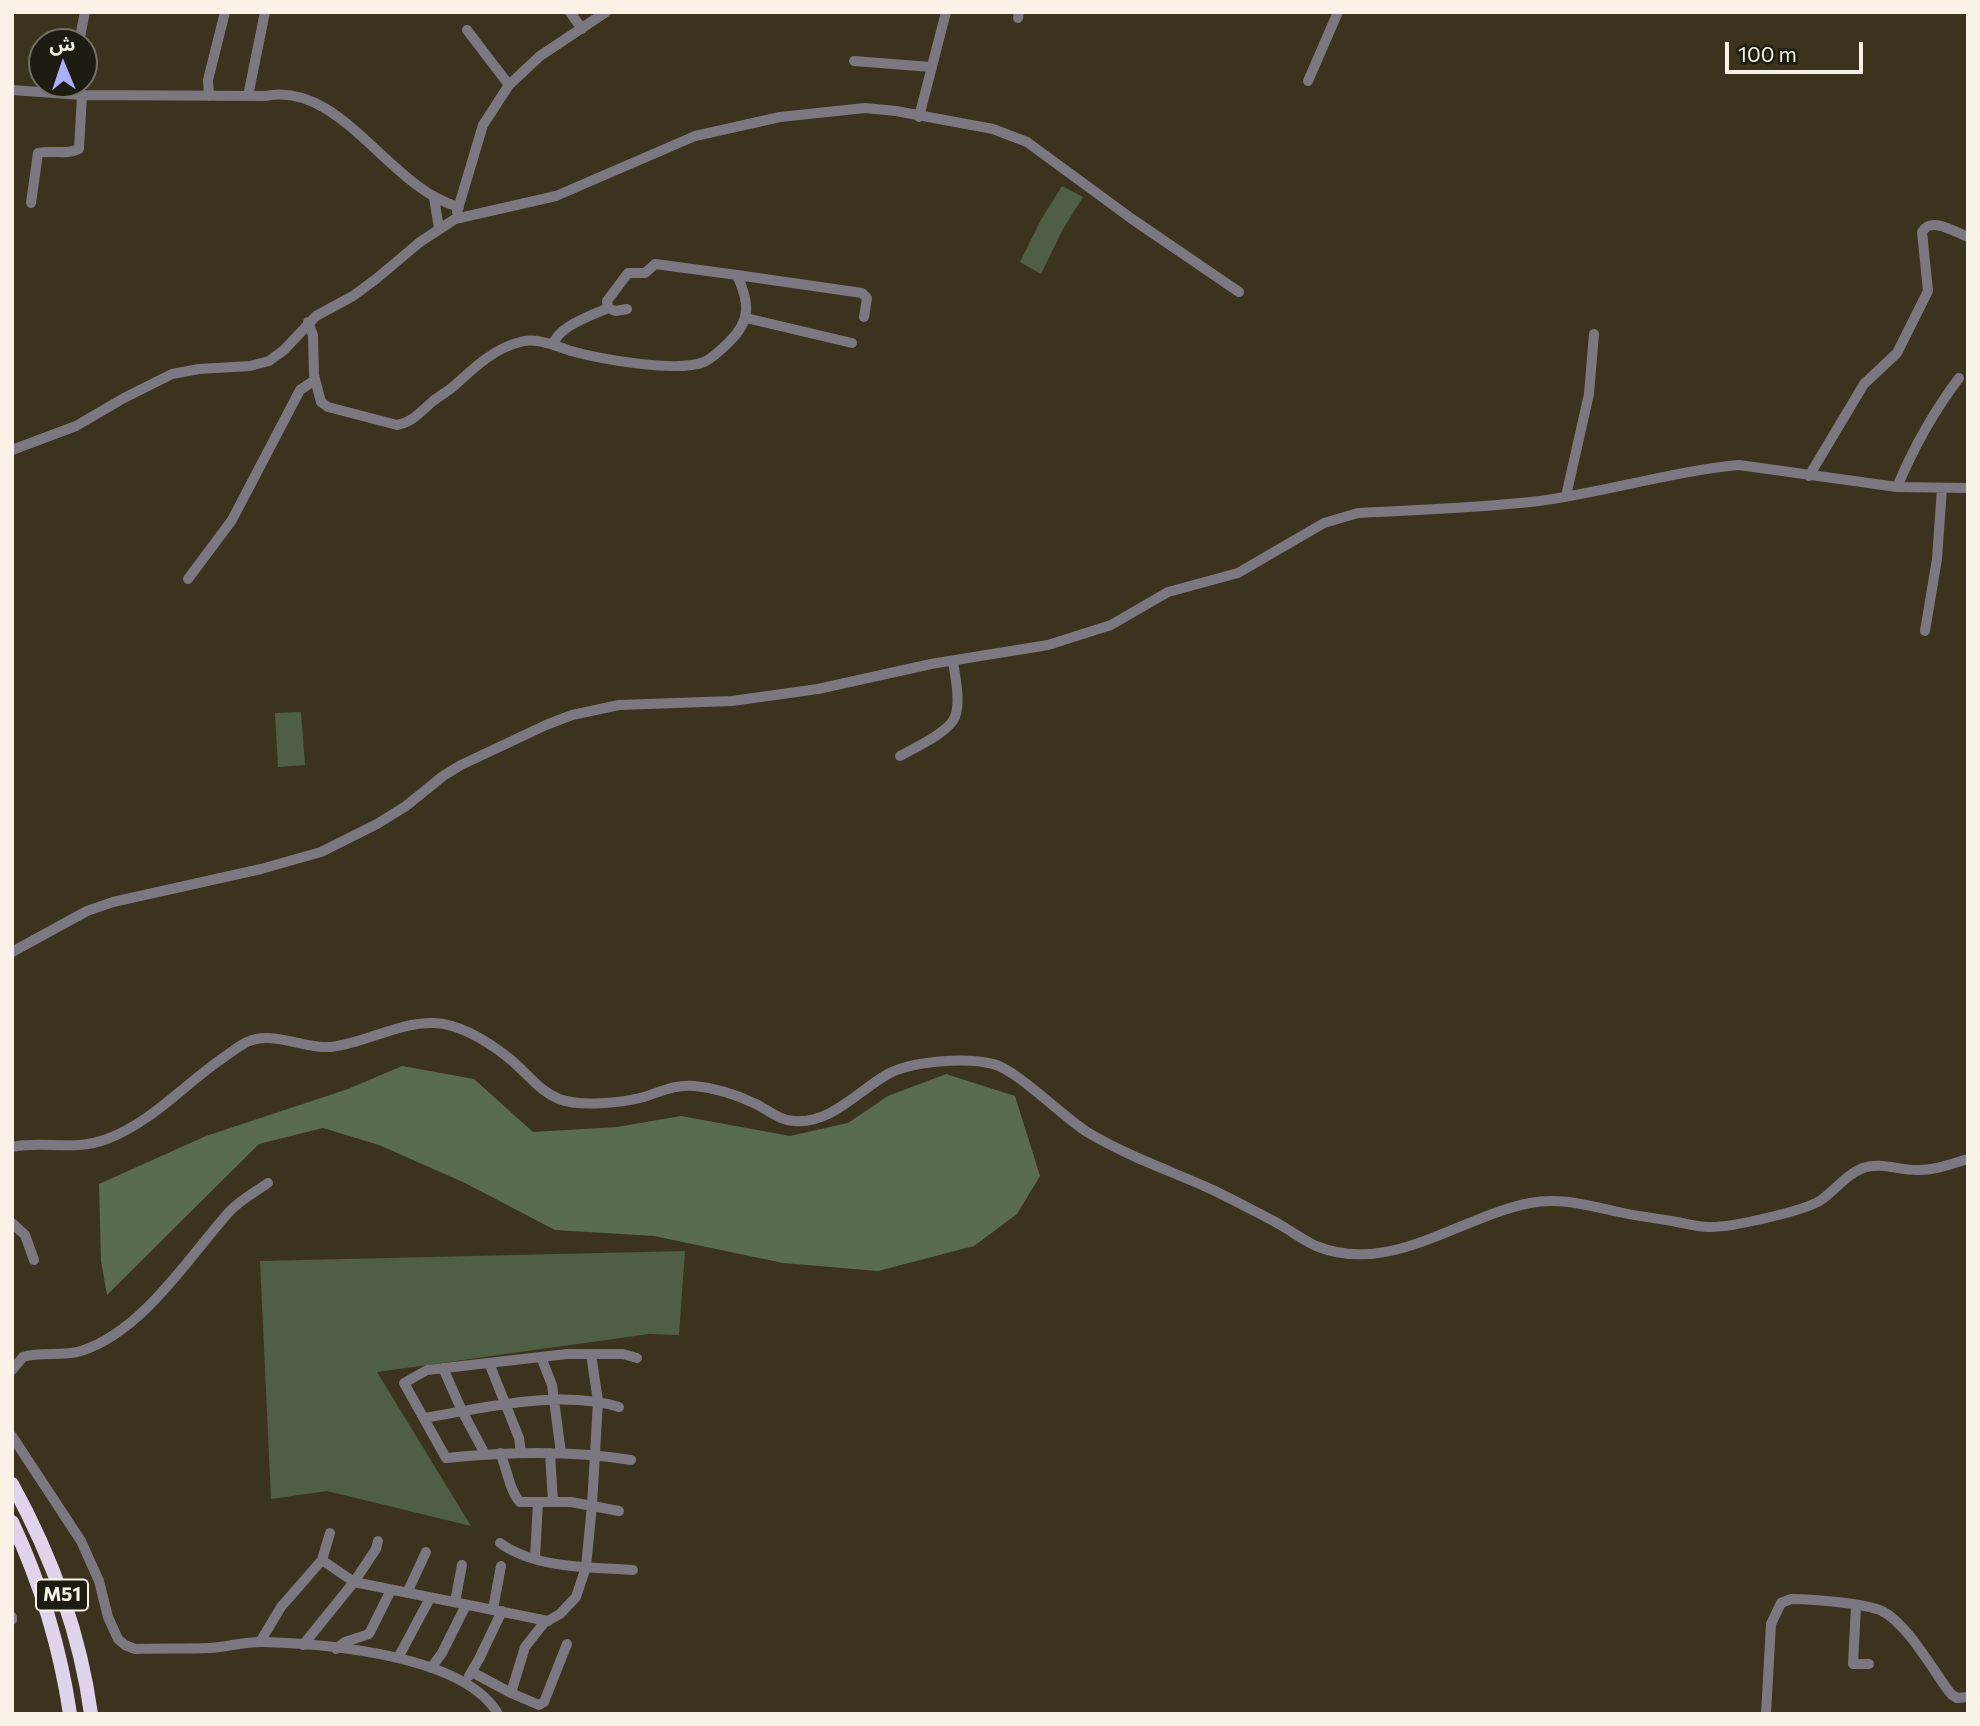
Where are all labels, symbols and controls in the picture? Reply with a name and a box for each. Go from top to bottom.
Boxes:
north arrow [28,28,98,98]
scale bar [1728,28,1866,72]
text: ش [49,32,76,55]
text: 100 m [1738,41,1797,66]
road number: M51 [36,1580,88,1610]

